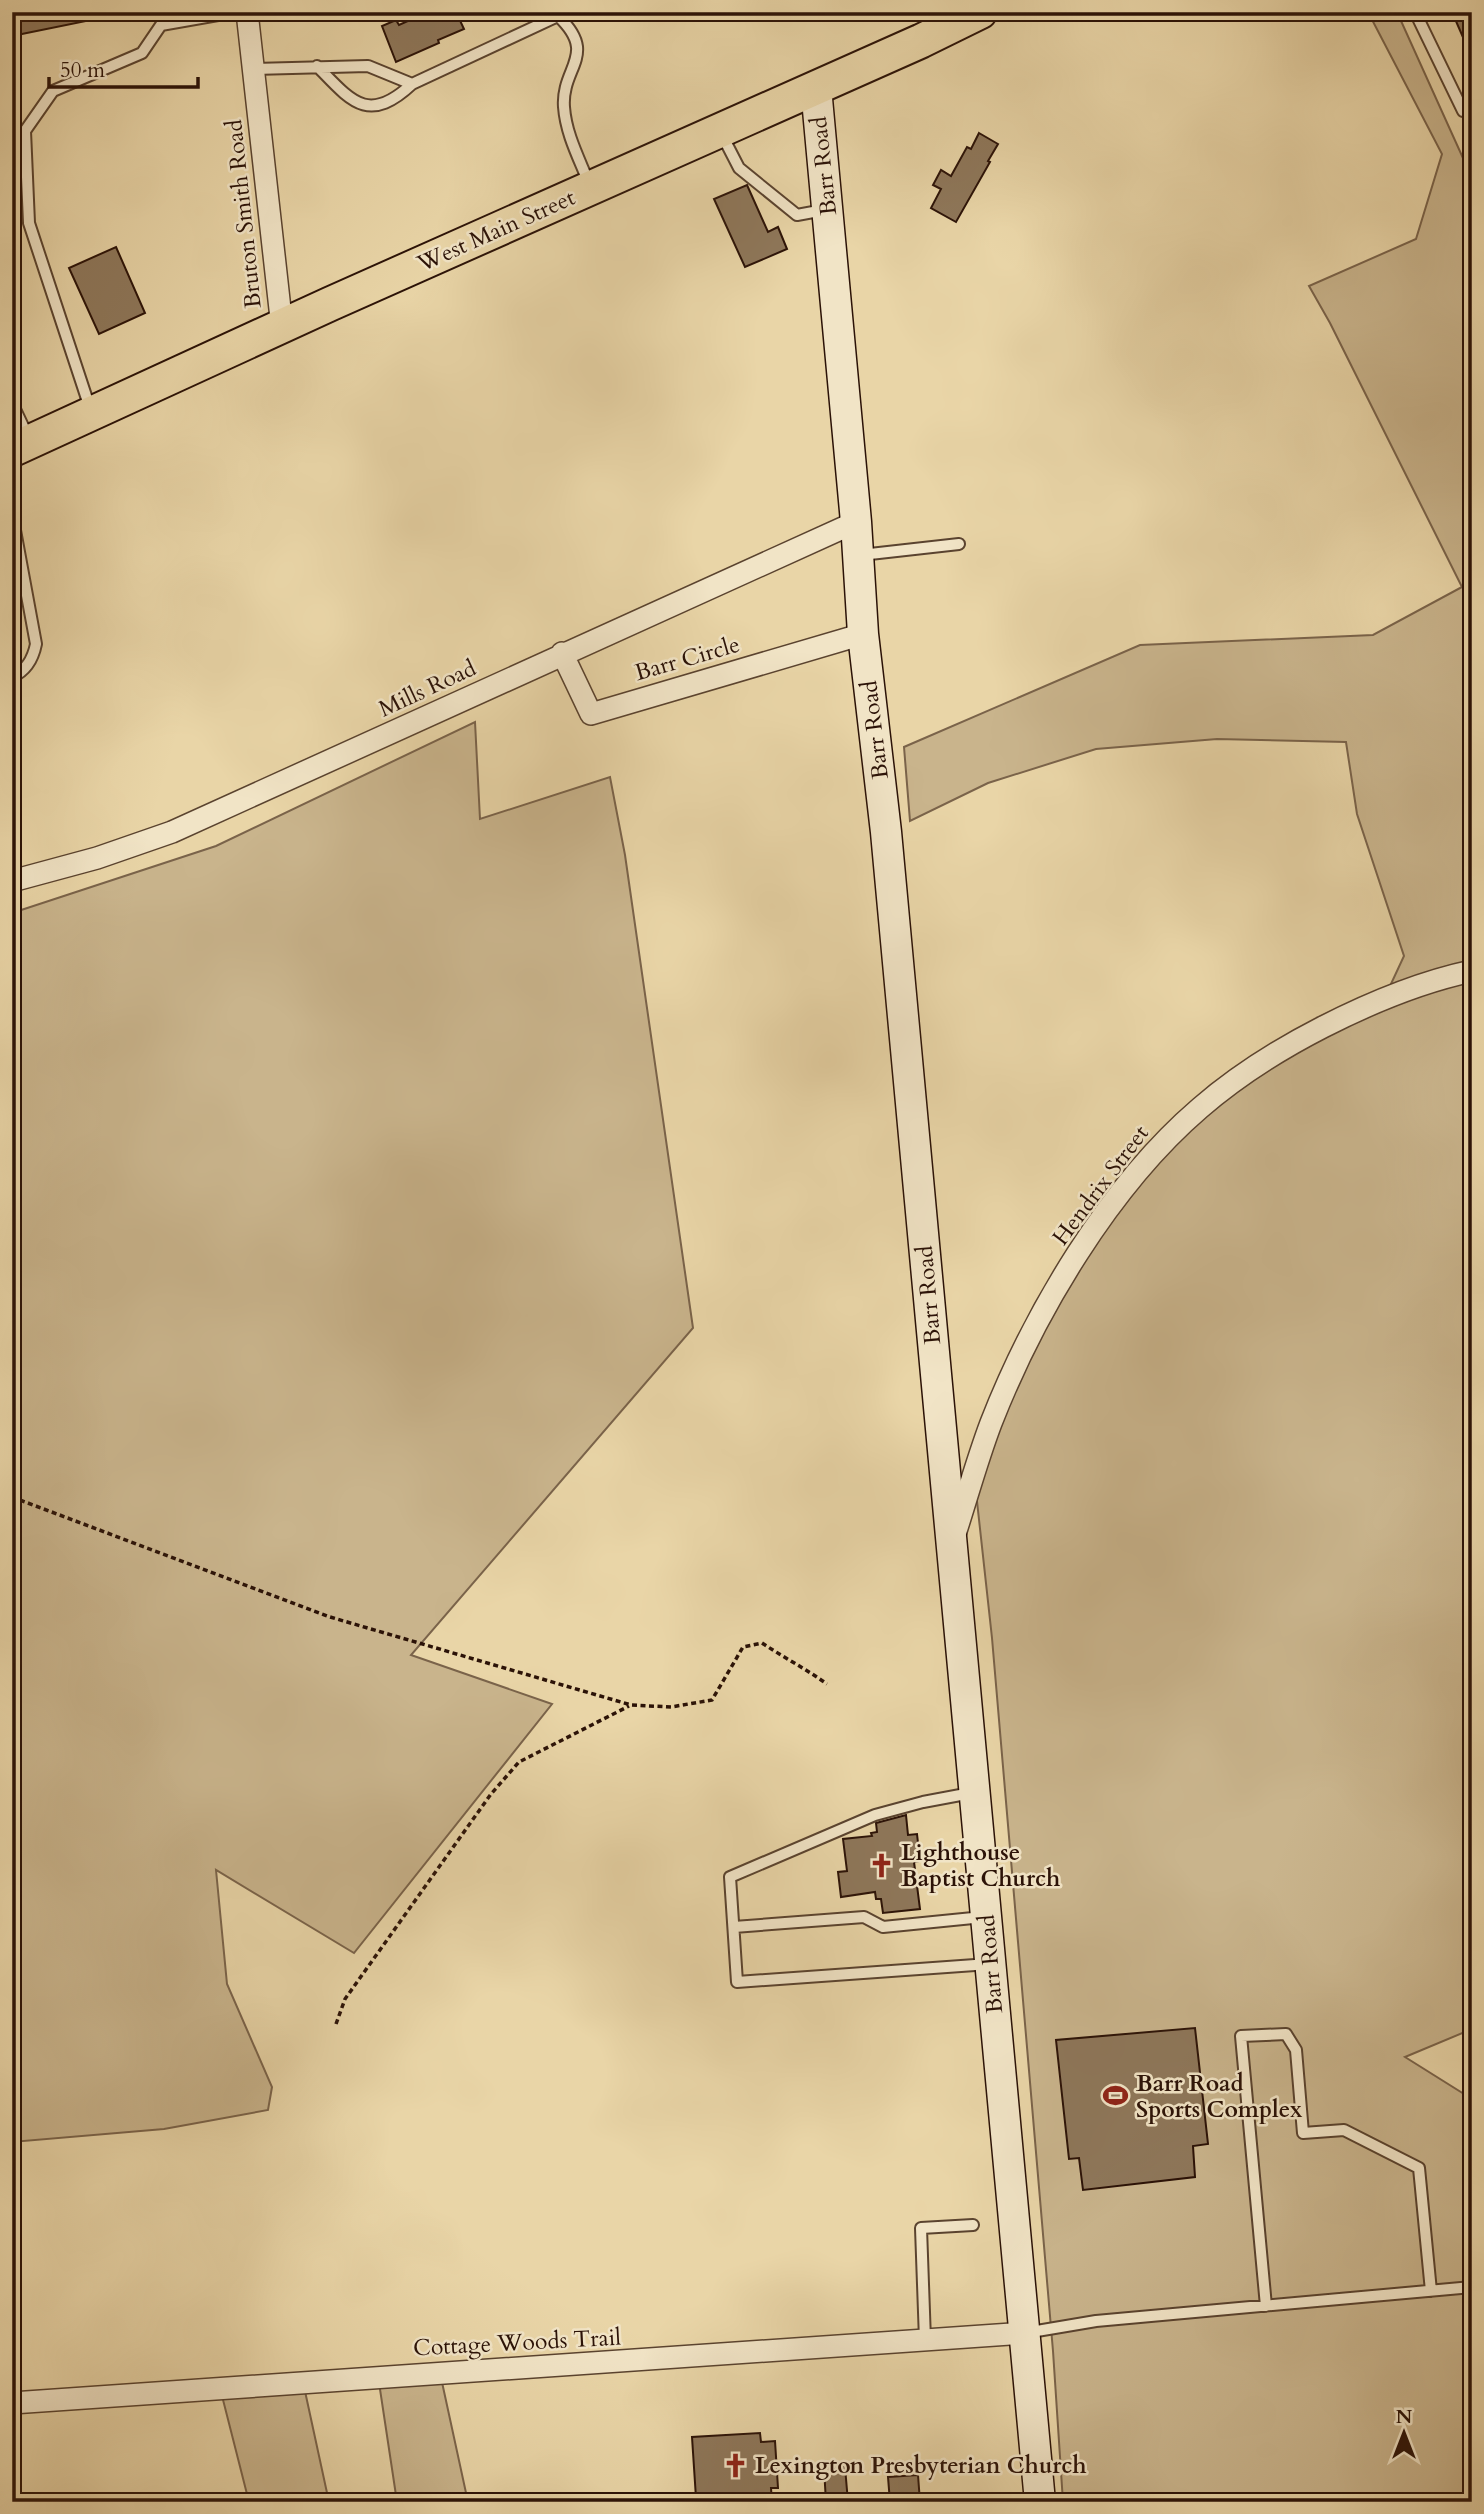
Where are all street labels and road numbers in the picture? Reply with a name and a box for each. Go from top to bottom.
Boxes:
street label: Barr Road [803,114,844,217]
street label: Bruton Smith Road [218,117,269,310]
street label: West Main Street [411,182,580,280]
street label: Barr Circle [631,629,743,688]
street label: Mills Road [373,652,482,725]
street label: Barr Road [853,678,896,781]
street label: Hendrix Street [1045,1119,1156,1252]
street label: Barr Road [909,1244,948,1346]
street label: Barr Road [971,1913,1010,2015]
street label: Cottage Woods Trail [412,2322,622,2363]

